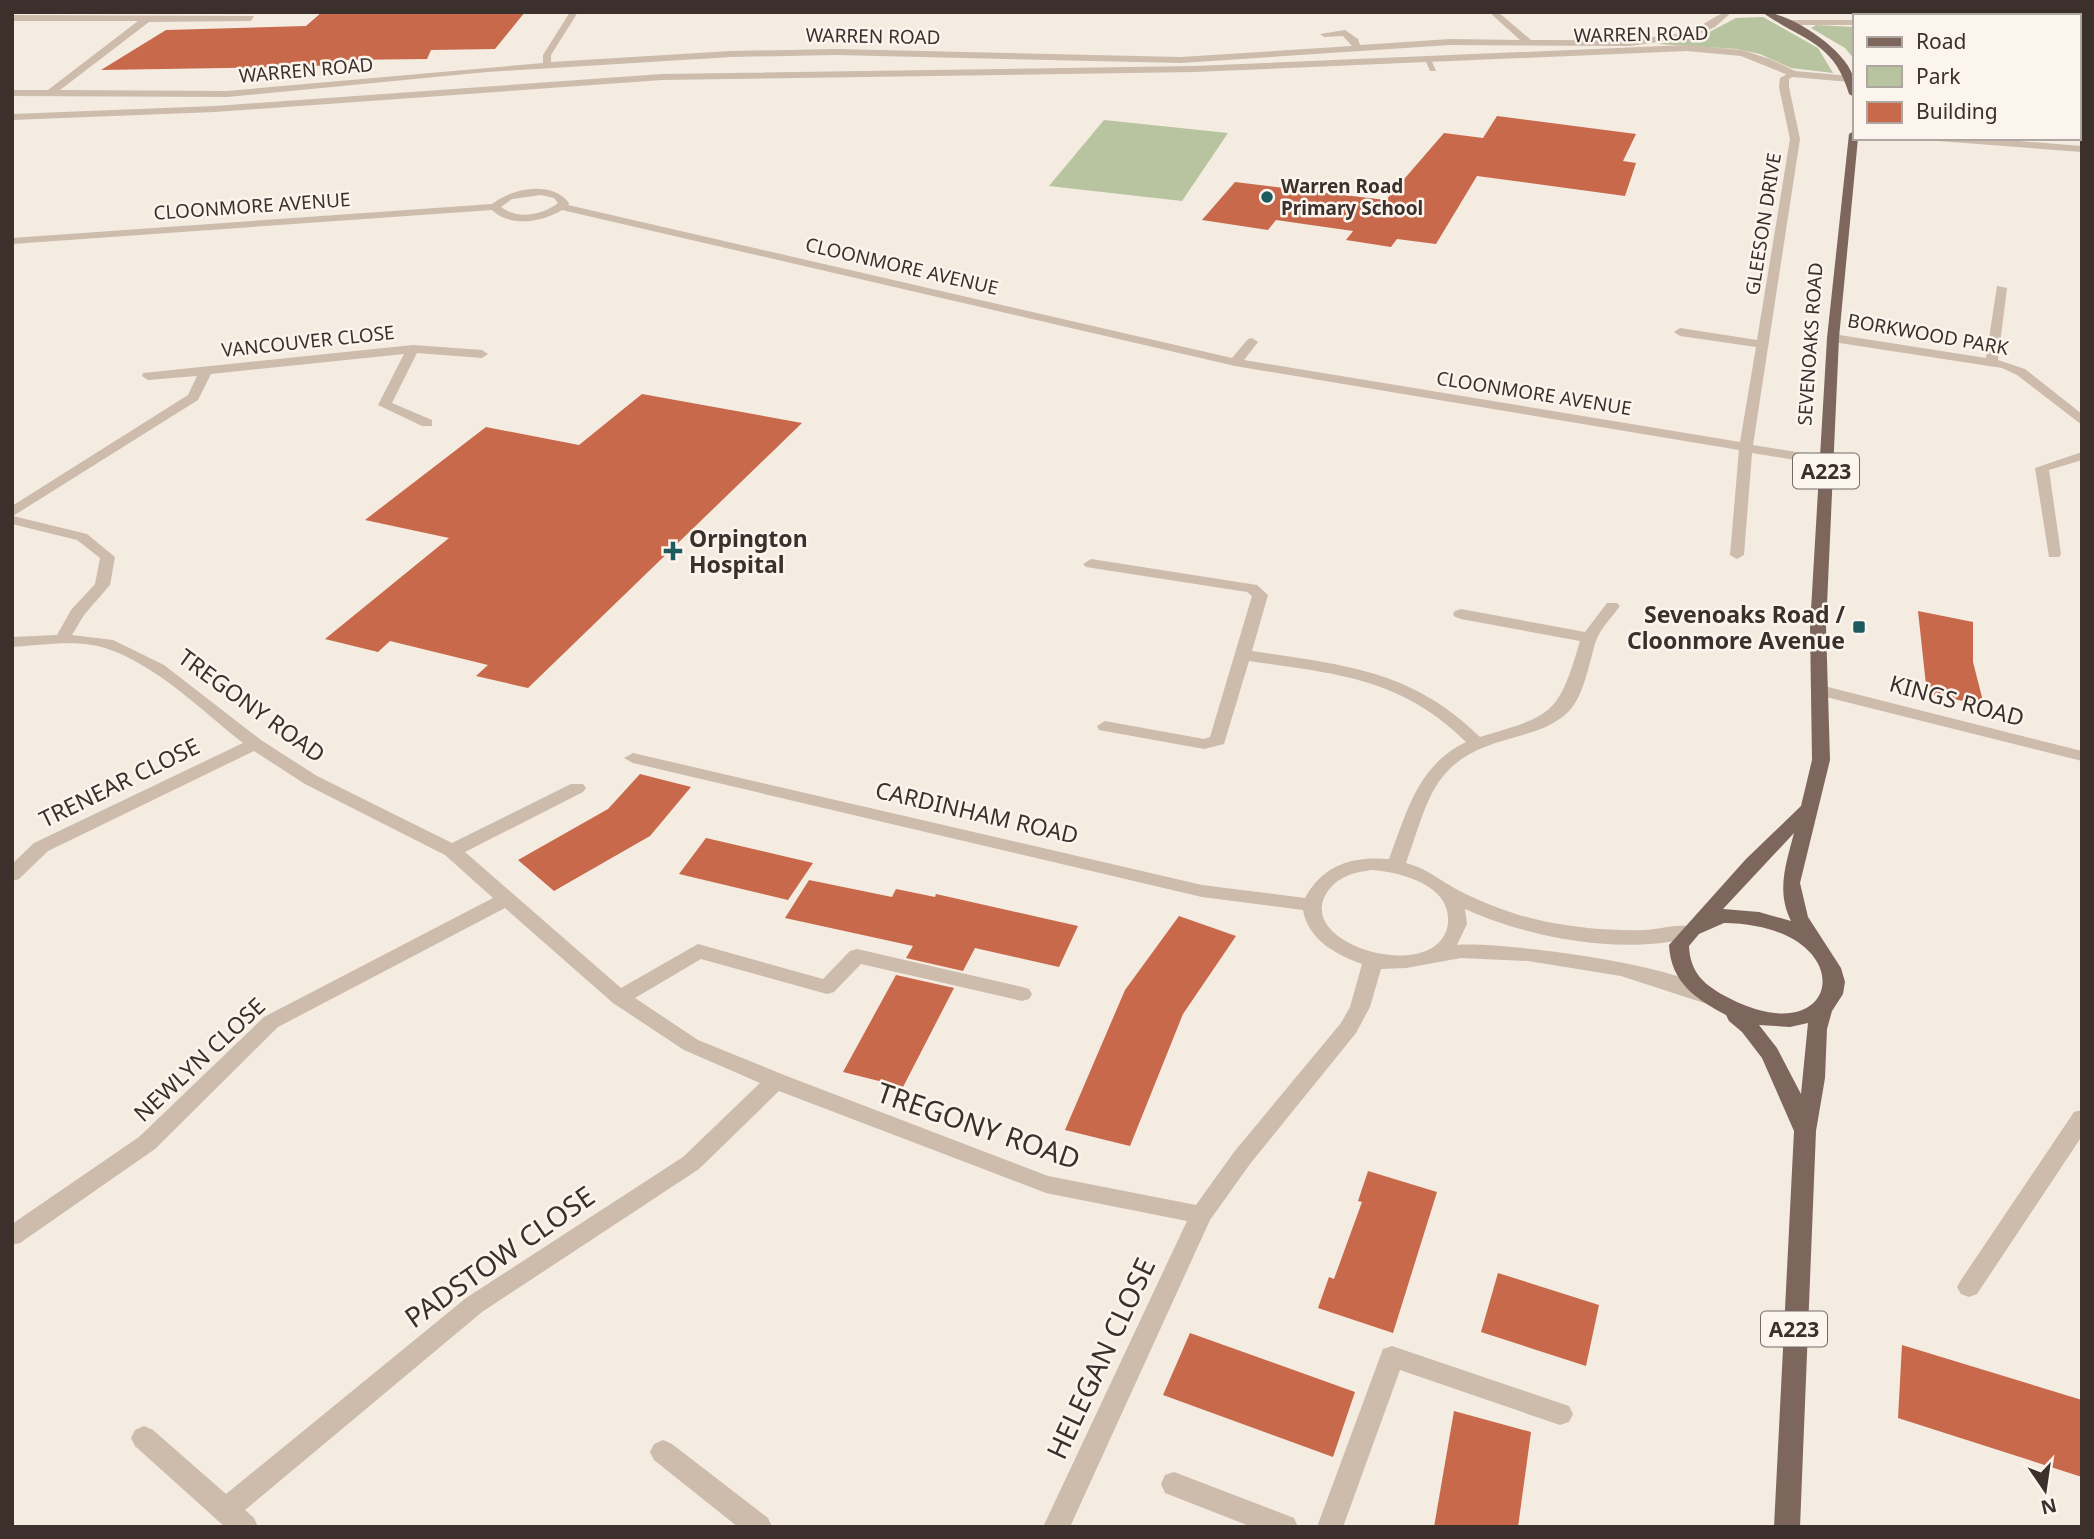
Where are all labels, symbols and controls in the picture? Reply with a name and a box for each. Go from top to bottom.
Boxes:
legend [1853,14,2080,140]
street label: WARREN ROAD [1573,20,1709,48]
street label: WARREN ROAD [805,22,941,50]
text: Road [1916,27,1966,55]
street label: WARREN ROAD [238,51,374,89]
text: Park [1916,62,1961,90]
text: Building [1916,97,1998,125]
street label: GLEESON DRIVE [1739,151,1787,297]
place label: Warren Road Primary School [1281,173,1423,221]
street label: CLOONMORE AVENUE [153,186,351,226]
marker: Warren Road Primary School [1259,189,1275,205]
street label: CLOONMORE AVENUE [803,231,1001,301]
street label: SEVENOAKS ROAD [1791,262,1829,426]
street label: BORKWOOD PARK [1845,307,2011,361]
street label: VANCOUVER CLOSE [220,319,396,363]
street label: CLOONMORE AVENUE [1435,365,1633,421]
road number: A223 [1793,454,1859,489]
place label: Orpington Hospital [689,522,808,580]
marker: Orpington Hospital [663,541,683,561]
place label: Sevenoaks Road / Cloonmore Avenue [1627,598,1845,656]
marker: Sevenoaks Road / Cloonmore Avenue [1851,619,1867,635]
street label: TREGONY ROAD [172,641,332,769]
street label: KINGS ROAD [1886,667,2028,733]
street label: TRENEAR CLOSE [34,729,204,835]
street label: CARDINHAM ROAD [872,773,1082,851]
street label: NEWLYN CLOSE [126,990,272,1128]
street label: TREGONY ROAD [872,1072,1086,1178]
street label: PADSTOW CLOSE [396,1176,602,1336]
street label: HELEGAN CLOSE [1037,1251,1163,1465]
road number: A223 [1761,1312,1827,1346]
north arrow [2010,1455,2080,1525]
text: N [2038,1492,2059,1521]

